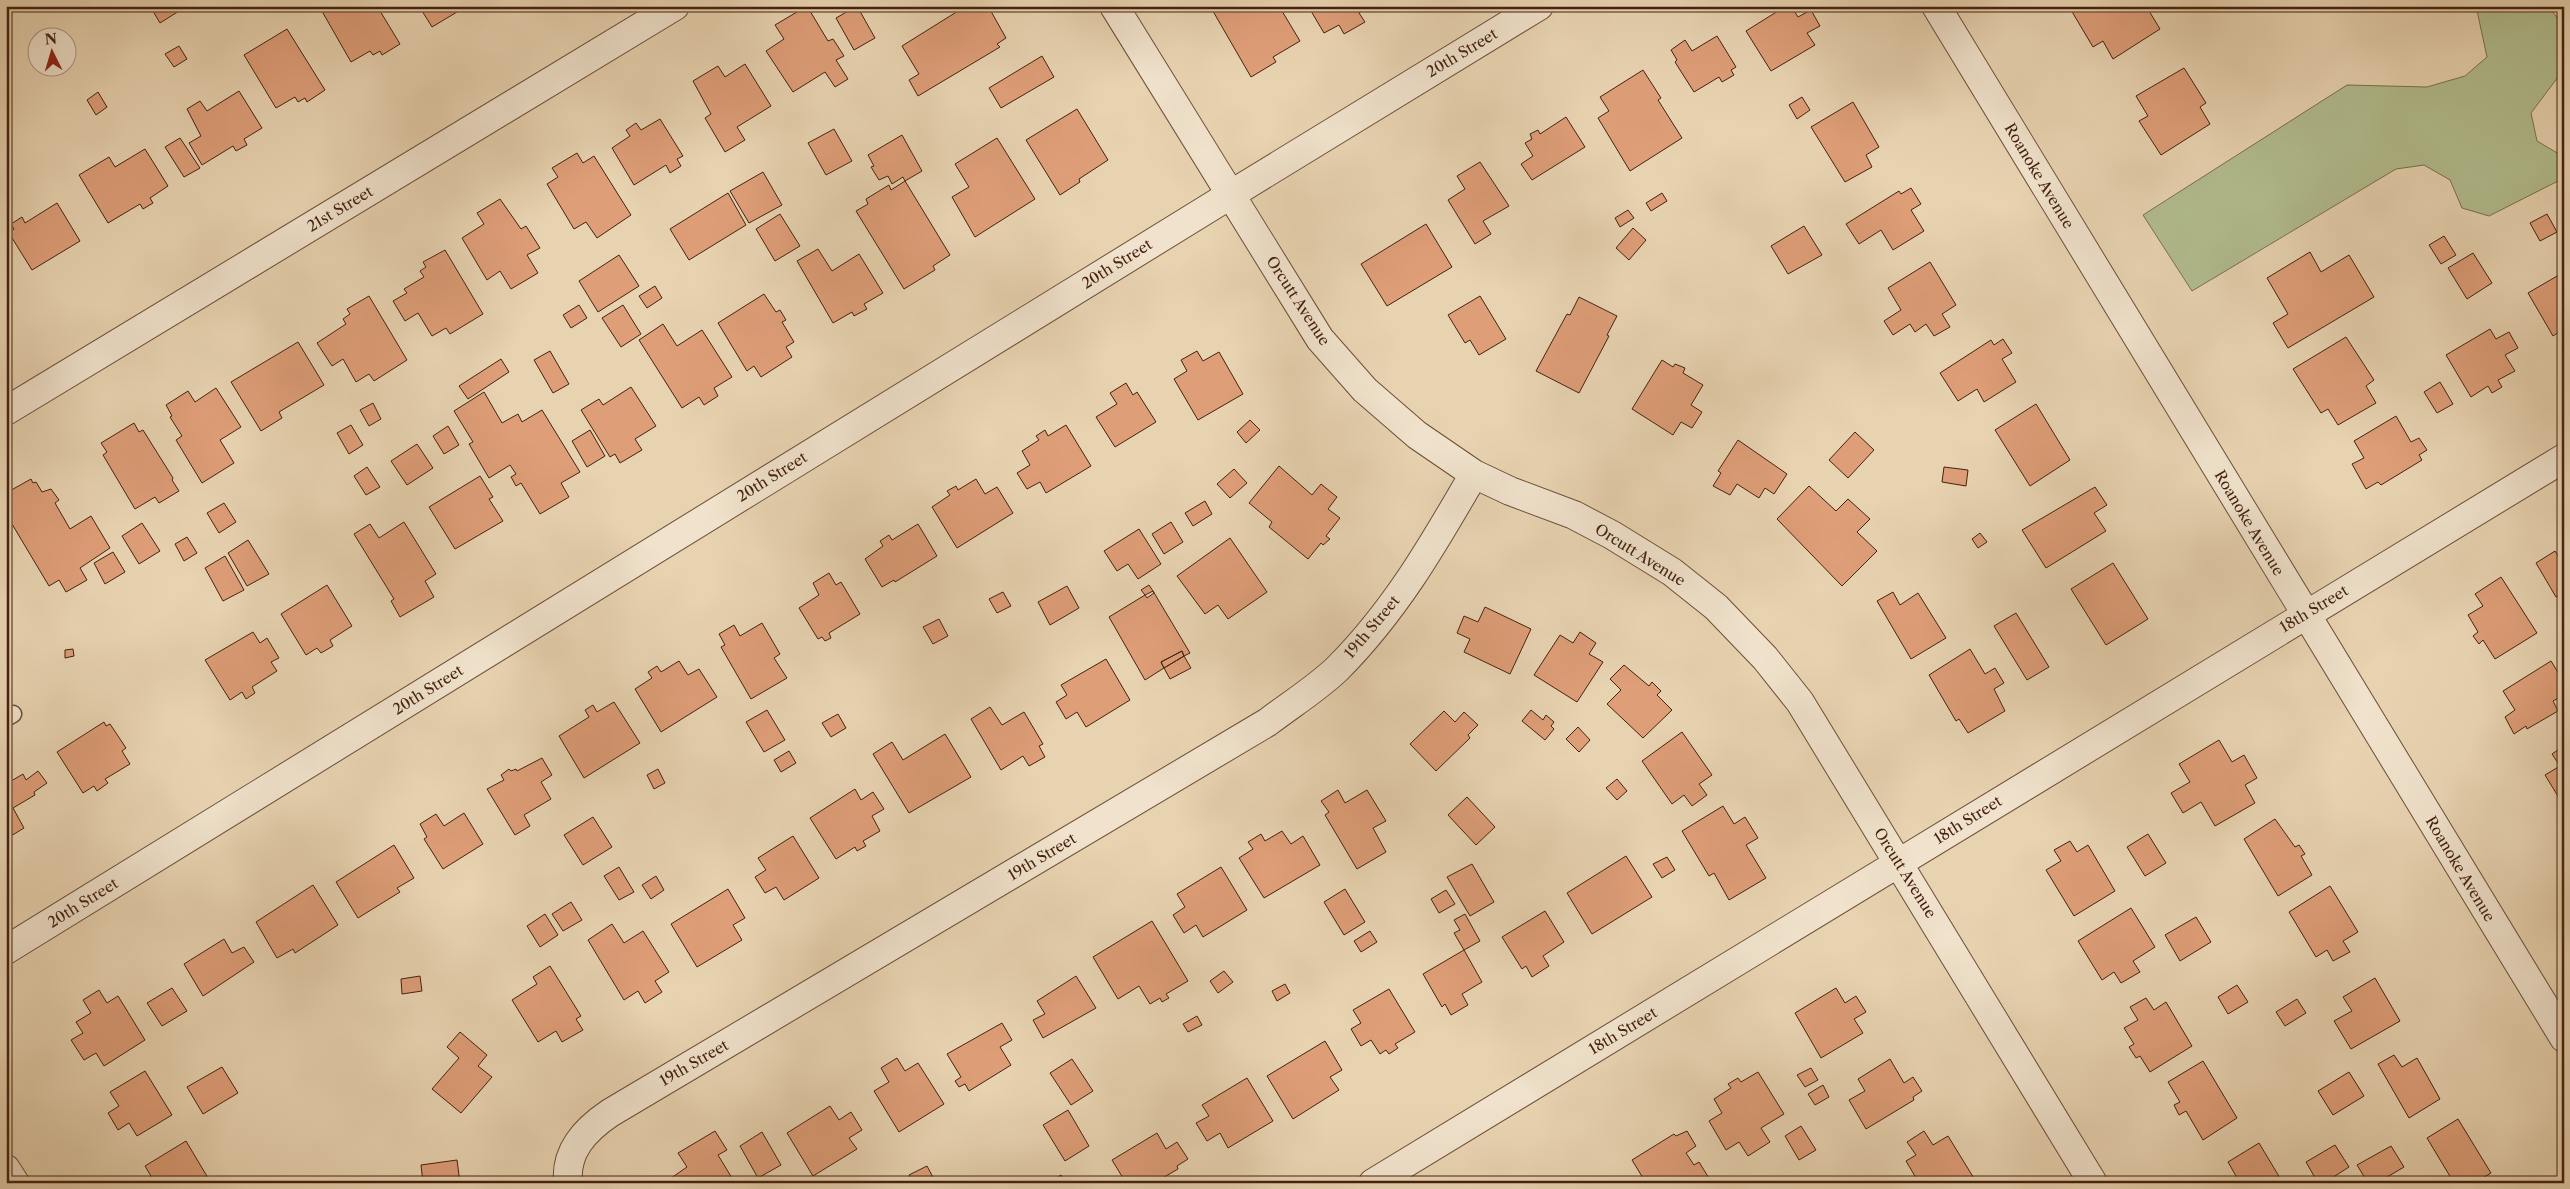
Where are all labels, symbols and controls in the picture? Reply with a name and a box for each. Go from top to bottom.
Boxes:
street label: 20th Street [1423,24,1501,81]
north arrow [28,28,78,78]
text: N [44,30,58,49]
street label: Roanoke Avenue [2000,120,2078,232]
street label: 21st Street [303,181,377,236]
street label: 20th Street [1078,234,1156,293]
street label: Orcutt Avenue [1262,252,1334,349]
street label: 20th Street [733,447,811,506]
street label: Roanoke Avenue [2210,467,2288,579]
street label: Orcutt Avenue [1592,519,1689,590]
street label: 18th Street [2276,580,2352,636]
street label: 19th Street [1340,591,1404,662]
street label: 20th Street [389,660,467,719]
street label: 18th Street [1930,791,2006,848]
street label: Roanoke Avenue [2421,813,2499,925]
street label: Orcutt Avenue [1870,824,1941,921]
street label: 19th Street [1004,828,1080,884]
street label: 20th Street [44,873,122,932]
street label: 18th Street [1585,1002,1661,1058]
street label: 19th Street [656,1035,732,1090]

